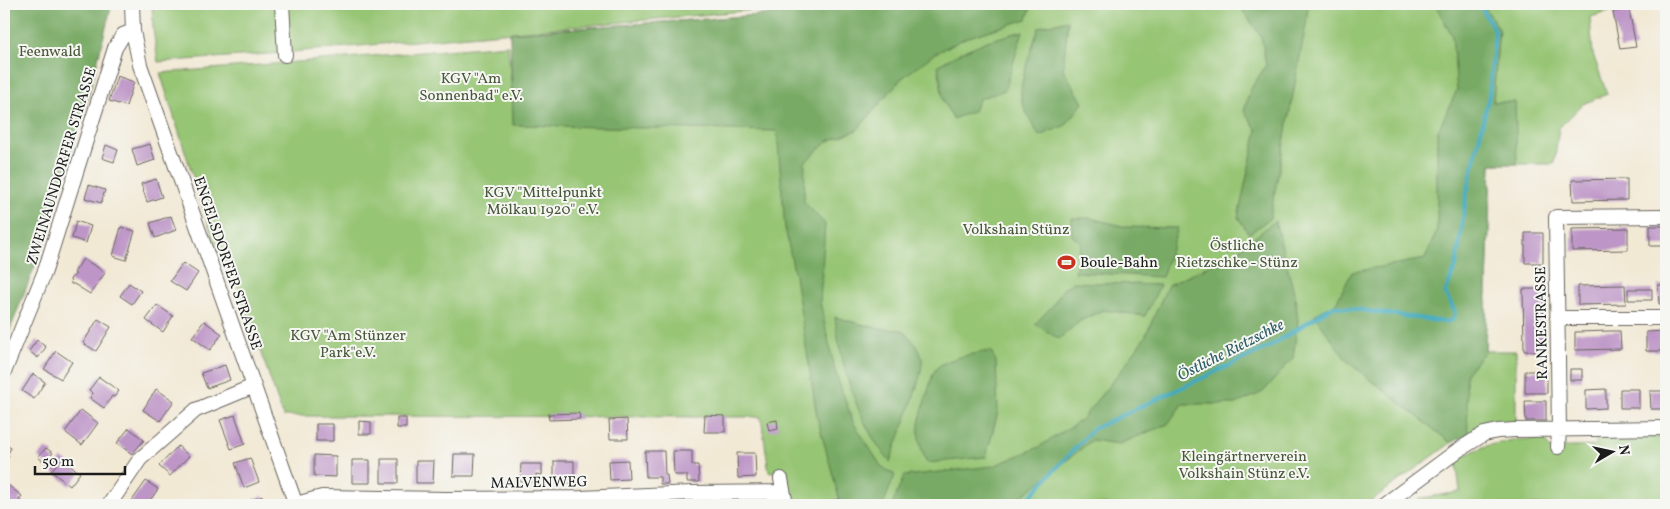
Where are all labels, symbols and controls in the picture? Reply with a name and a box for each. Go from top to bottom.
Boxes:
park label: Feenwald [19,42,81,63]
street label: ZWEINAUNDORFER STRASSE [22,65,103,268]
park label: KGV "Am Sonnenbad" e.V. [419,69,523,107]
street label: ENGELSDORFER STRASSE [187,174,266,353]
park label: KGV "Mittelpunkt Mölkau 1920" e.V. [484,183,602,221]
park label: Volkshain Stünz [962,220,1070,241]
park label: Östliche Rietzschke - Stünz [1176,236,1298,274]
sports icon: Boule-Bahn [1056,252,1076,272]
place label: Boule-Bahn [1080,253,1158,274]
street label: RANKESTRASSE [1531,266,1554,380]
water label: Östliche Rietzschke [1174,314,1288,387]
park label: KGV "Am Stünzer Park"e.V. [290,326,406,364]
north arrow [1588,426,1638,476]
scale bar [35,444,125,476]
text: N [1613,444,1634,457]
park label: Kleingärtnerverein Volkshain Stünz e.V. [1178,447,1310,485]
text: 50 m [42,452,74,473]
street label: MALVENWEG [490,472,588,495]

